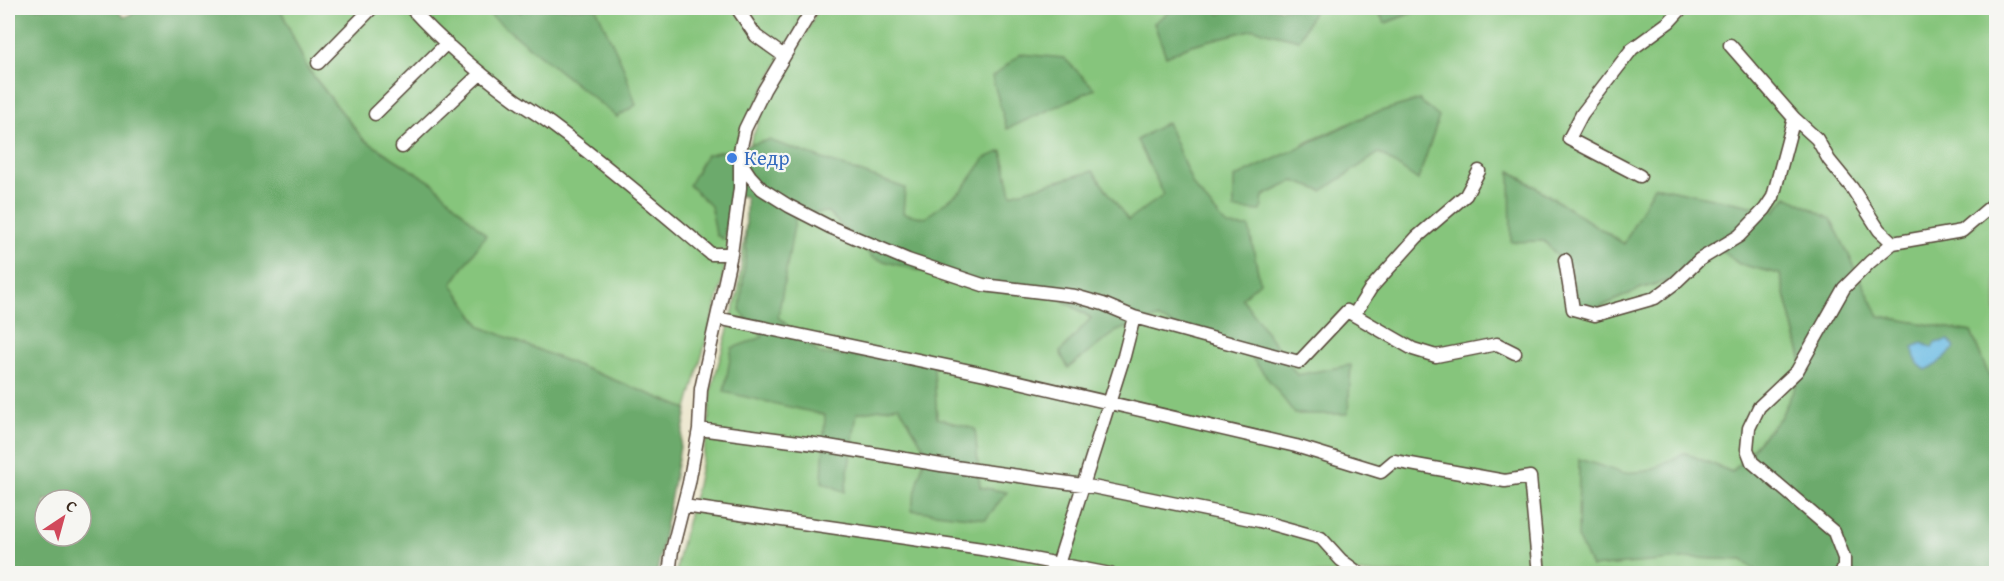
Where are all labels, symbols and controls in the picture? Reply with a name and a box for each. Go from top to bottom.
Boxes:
place label: Кедр [744,142,790,173]
marker: Кедр [725,151,739,165]
north arrow [33,488,93,548]
text: С [61,493,83,518]

